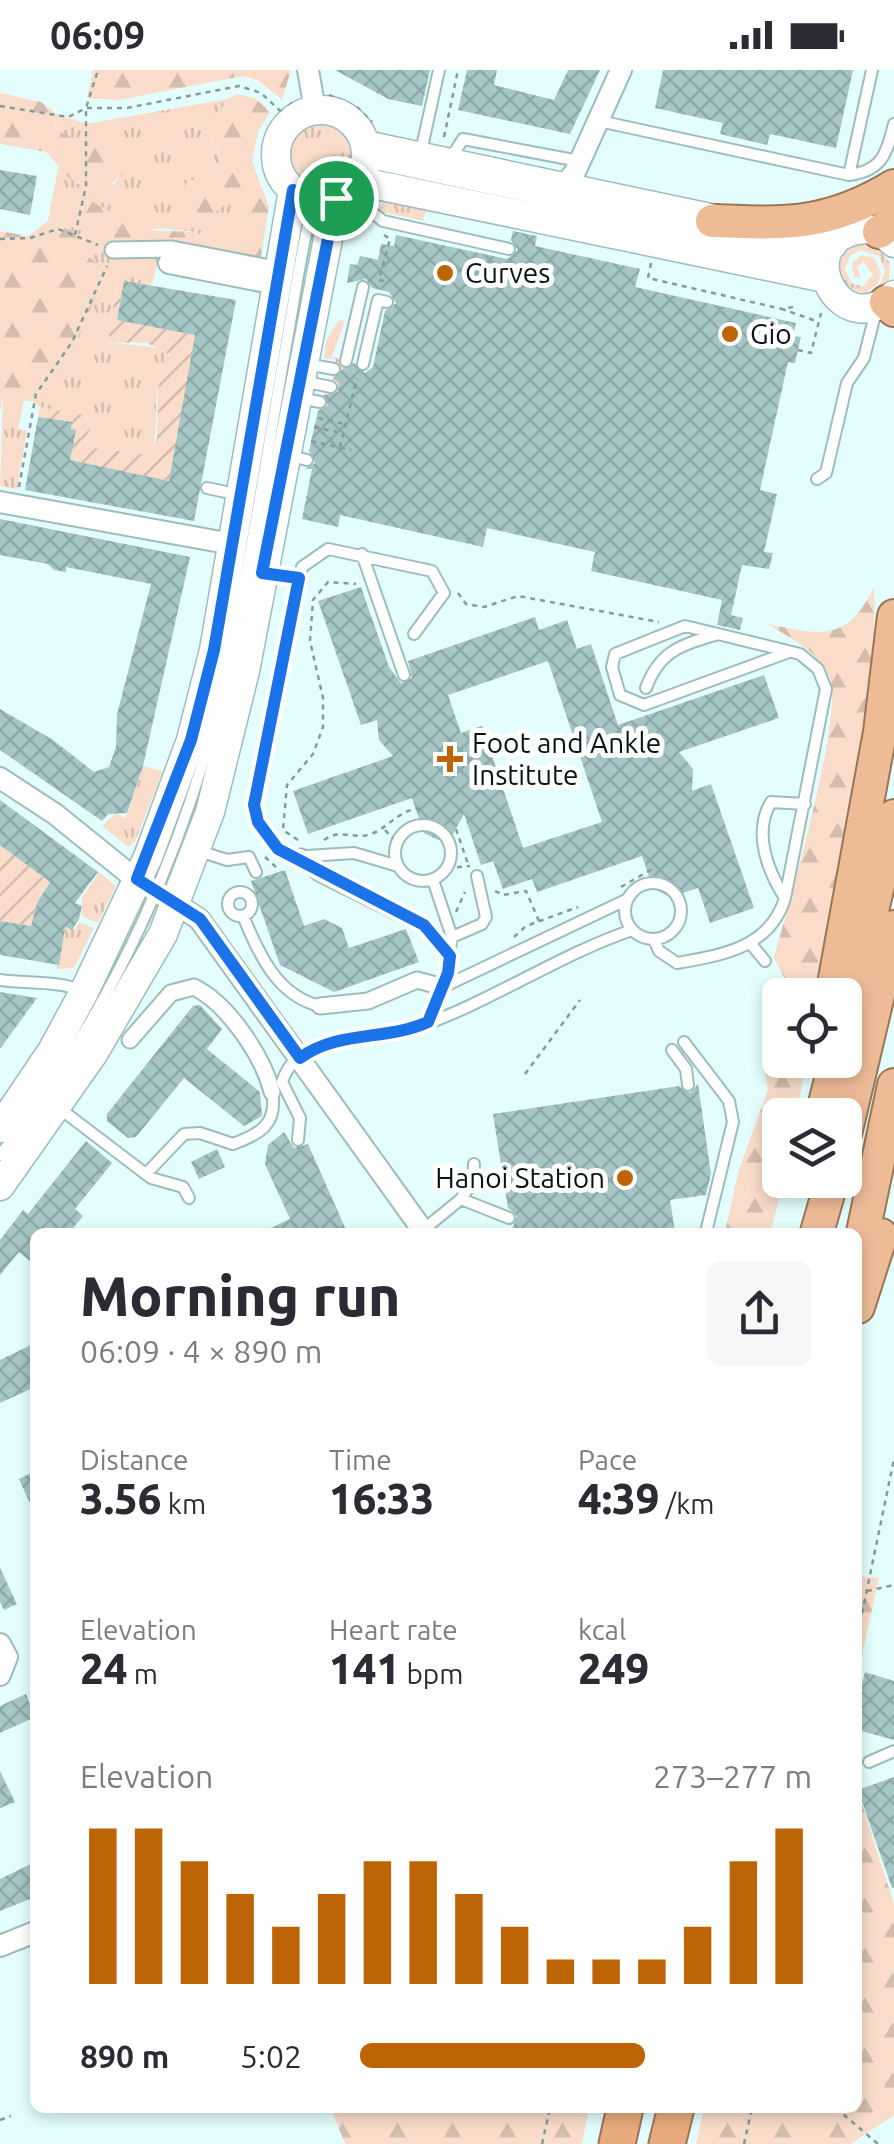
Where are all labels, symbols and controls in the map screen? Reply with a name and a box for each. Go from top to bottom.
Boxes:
text: 06:09 [50,14,145,56]
pin [294,156,379,241]
icon: arrive [309,171,364,226]
place label: Curves [465,257,550,288]
marker: Curves [434,262,456,284]
place label: Gio [750,318,792,349]
marker: Gio [719,323,741,345]
place label: Foot and Ankle Institute [472,727,661,790]
marker: Foot and Ankle Institute [437,746,463,772]
map controls [762,978,862,1198]
button: locate [762,978,862,1078]
button: layers [762,1098,862,1198]
place label: Hanoi Station [435,1162,605,1193]
marker: Hanoi Station [614,1167,636,1189]
button: share [707,1261,812,1366]
text: Morning run [80,1265,401,1326]
text: 06:09 · 4 × 890 m [80,1333,322,1369]
text: Distance [80,1444,188,1475]
text: Time [329,1444,392,1475]
text: Pace [578,1444,637,1475]
text: 3.56 [80,1475,161,1522]
text: 16:33 [329,1475,434,1522]
text: 4:39 [578,1475,659,1522]
text: km [161,1488,206,1519]
text: /km [659,1488,714,1519]
text: Elevation [80,1614,197,1645]
text: Heart rate [329,1614,458,1645]
text: kcal [578,1614,626,1645]
text: 24 [80,1645,127,1692]
text: 141 [329,1645,400,1692]
text: 249 [578,1645,649,1692]
text: m [127,1658,158,1689]
text: bpm [400,1658,463,1689]
text: Elevation [80,1758,213,1794]
text: 273–277 m [653,1758,812,1794]
text: 890 m [80,2038,169,2074]
text: 5:02 [240,2038,302,2074]

